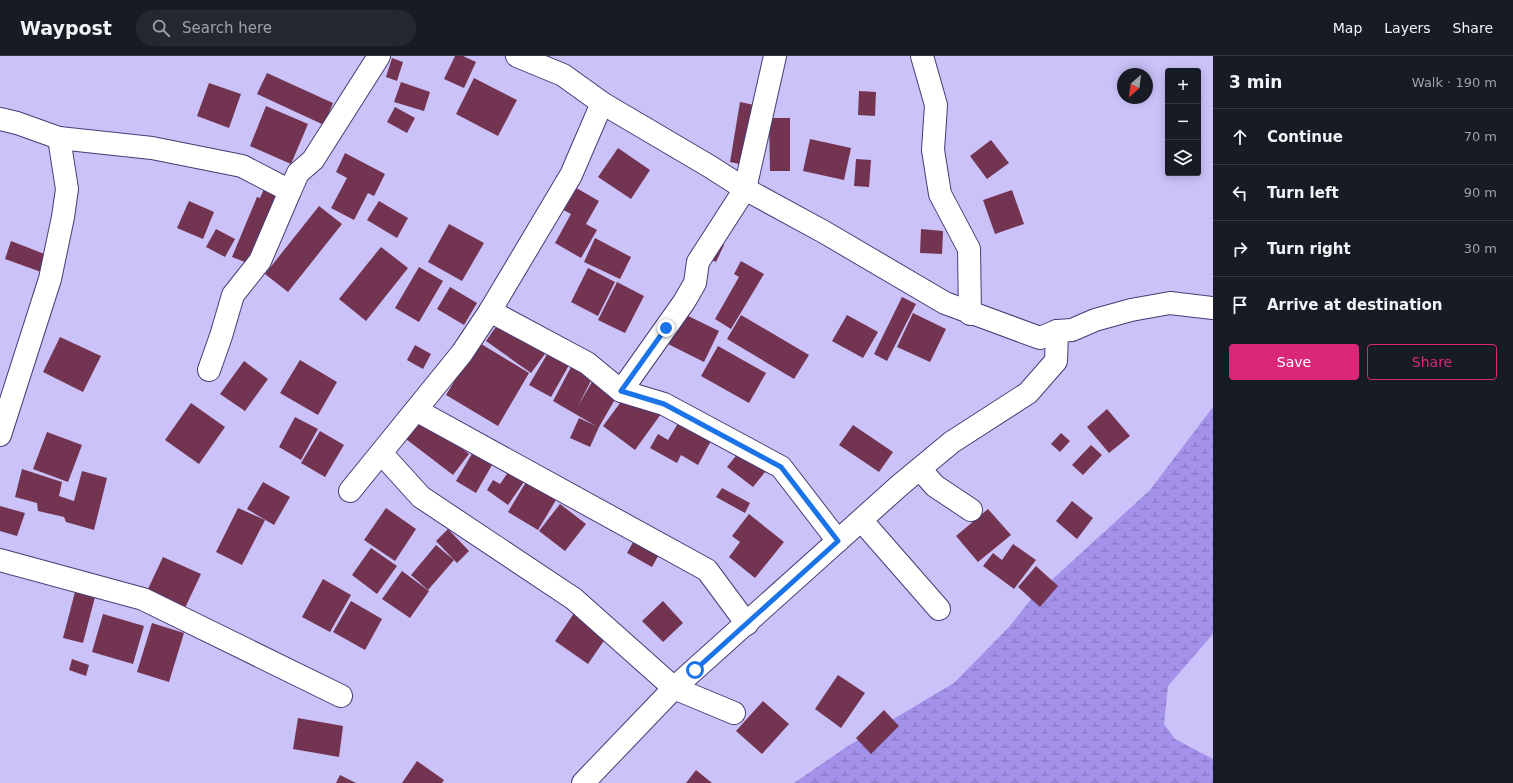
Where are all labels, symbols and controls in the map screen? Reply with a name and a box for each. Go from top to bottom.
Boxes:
search box [136,10,416,46]
text: Waypost [20,17,112,39]
icon: search [150,17,172,39]
text: Search here [182,19,272,37]
text: Map [1333,20,1362,36]
text: Layers [1384,20,1431,36]
text: Share [1453,20,1493,36]
north arrow [1117,68,1153,104]
map controls [1165,68,1201,176]
button: + [1165,68,1201,104]
text: 3 min [1229,72,1282,92]
text: Walk · 190 m [1412,75,1497,90]
button: − [1165,104,1201,140]
icon: ahead [1229,126,1251,148]
text: Continue [1267,128,1343,146]
text: 70 m [1464,129,1497,144]
button: layers [1165,140,1201,176]
icon: left [1229,182,1251,204]
text: Turn left [1267,184,1339,202]
text: 90 m [1464,185,1497,200]
icon: right [1229,238,1251,260]
text: Turn right [1267,240,1351,258]
text: 30 m [1464,241,1497,256]
icon: arrive [1229,294,1251,316]
text: Arrive at destination [1267,296,1442,314]
route end [657,319,675,337]
button: Save [1229,344,1359,380]
button: Share [1367,344,1497,380]
route start [686,661,704,679]

